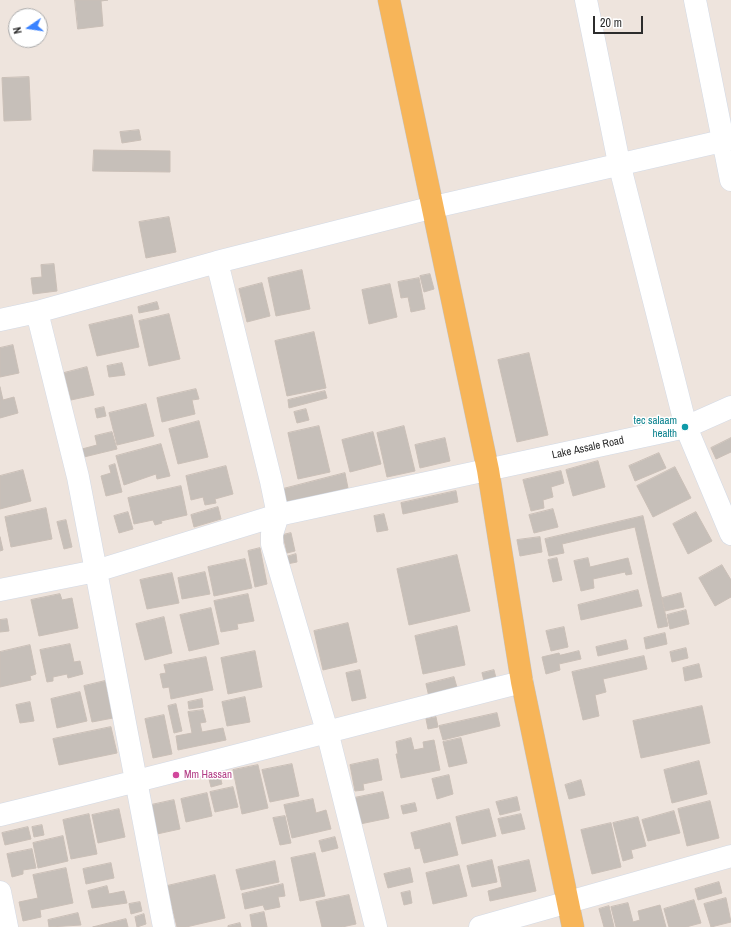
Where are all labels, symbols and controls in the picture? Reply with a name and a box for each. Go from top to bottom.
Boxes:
north arrow [8,8,48,48]
scale bar [595,8,645,34]
text: 20 m [600,15,622,31]
text: N [10,26,25,35]
place label: tec salaam health [633,414,677,440]
marker: tec salaam health [680,422,690,432]
street label: Lake Assale Road [551,434,625,462]
place label: Mm Hassan [184,768,232,782]
marker: Mm Hassan [171,770,181,780]

